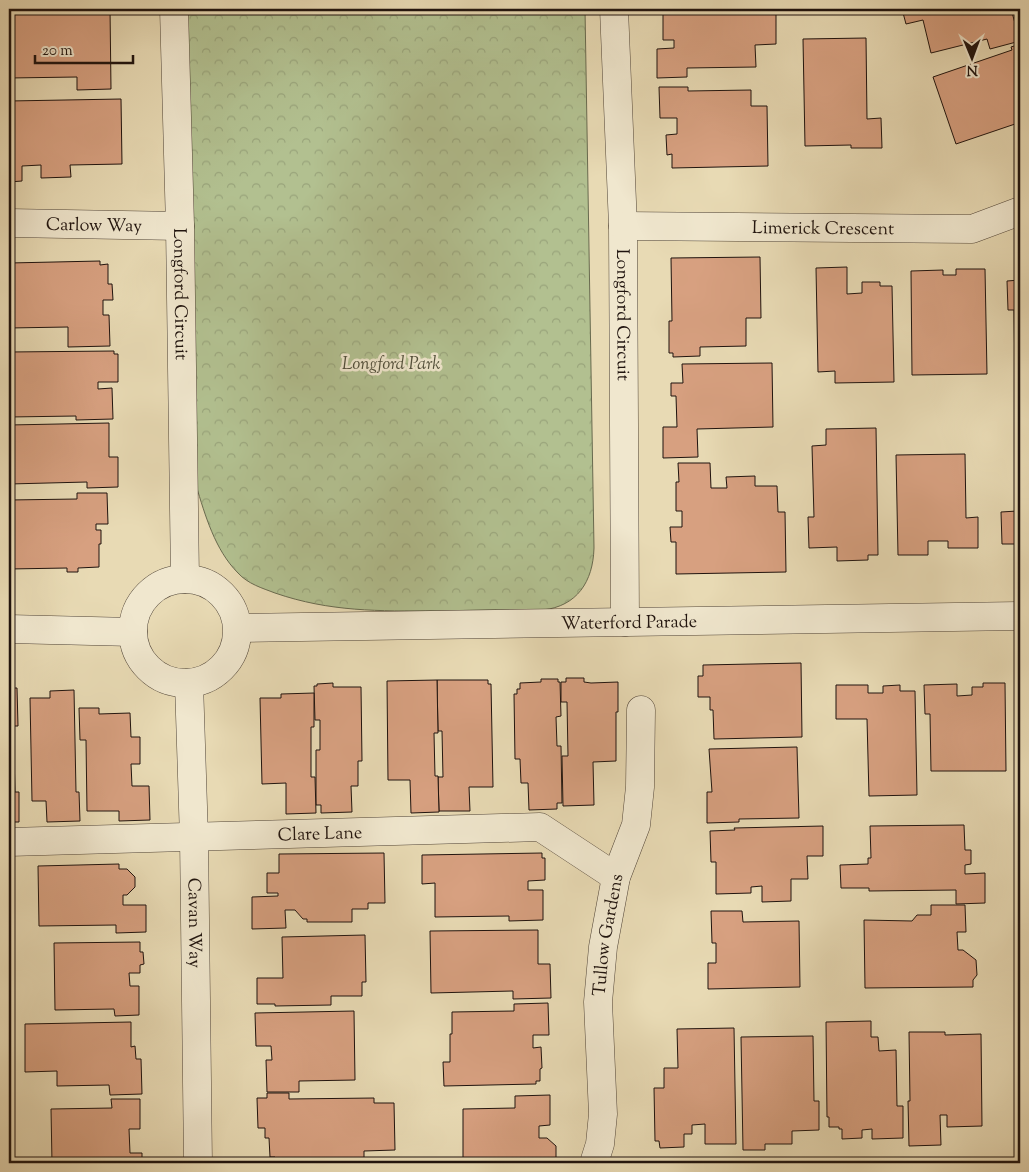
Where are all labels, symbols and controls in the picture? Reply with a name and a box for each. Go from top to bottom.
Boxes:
scale bar [35,32,132,64]
north arrow [946,32,996,82]
text: 20 m [42,41,73,62]
text: N [966,59,978,79]
street label: Carlow Way [46,213,142,240]
street label: Limerick Crescent [752,216,894,243]
street label: Longford Circuit [165,228,193,360]
street label: Longford Circuit [608,249,635,381]
park label: Longford Park [342,352,440,378]
street label: Waterford Parade [561,610,697,638]
street label: Clare Lane [277,821,363,849]
street label: Tullow Gardens [588,872,631,997]
street label: Cavan Way [179,878,207,968]

